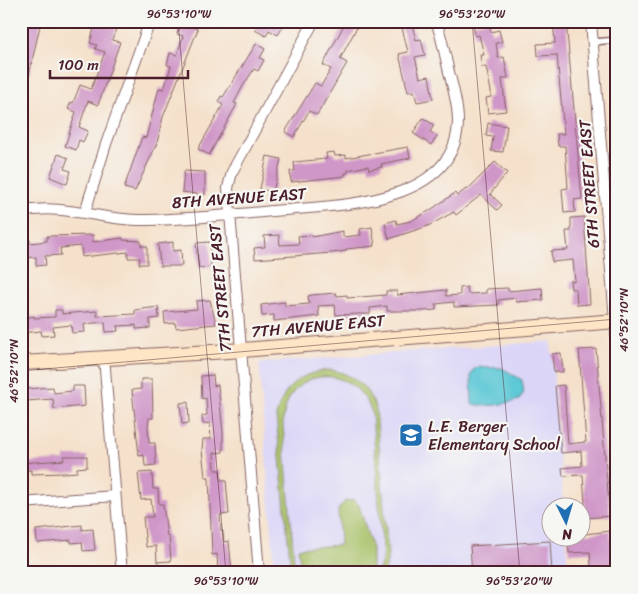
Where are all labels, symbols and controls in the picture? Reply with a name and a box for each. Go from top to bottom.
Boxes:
text: 96°53'10"W [147,3,212,25]
text: 96°53'20"W [439,3,506,25]
scale bar [50,48,188,80]
text: 100 m [58,52,99,78]
street label: 6TH STREET EAST [570,117,608,249]
street label: 8TH AVENUE EAST [171,179,308,217]
street label: 7TH STREET EAST [200,221,240,353]
text: 46°52'10"N [613,287,635,352]
street label: 7TH AVENUE EAST [250,306,387,346]
text: 46°52'10"N [3,338,25,403]
place label: L.E. Berger Elementary School [428,412,560,459]
school or university icon: L.E. Berger Elementary School [398,422,424,448]
north arrow [540,496,590,546]
text: N [561,521,574,547]
text: 96°53'10"W [194,570,259,592]
text: 96°53'20"W [486,570,553,592]

